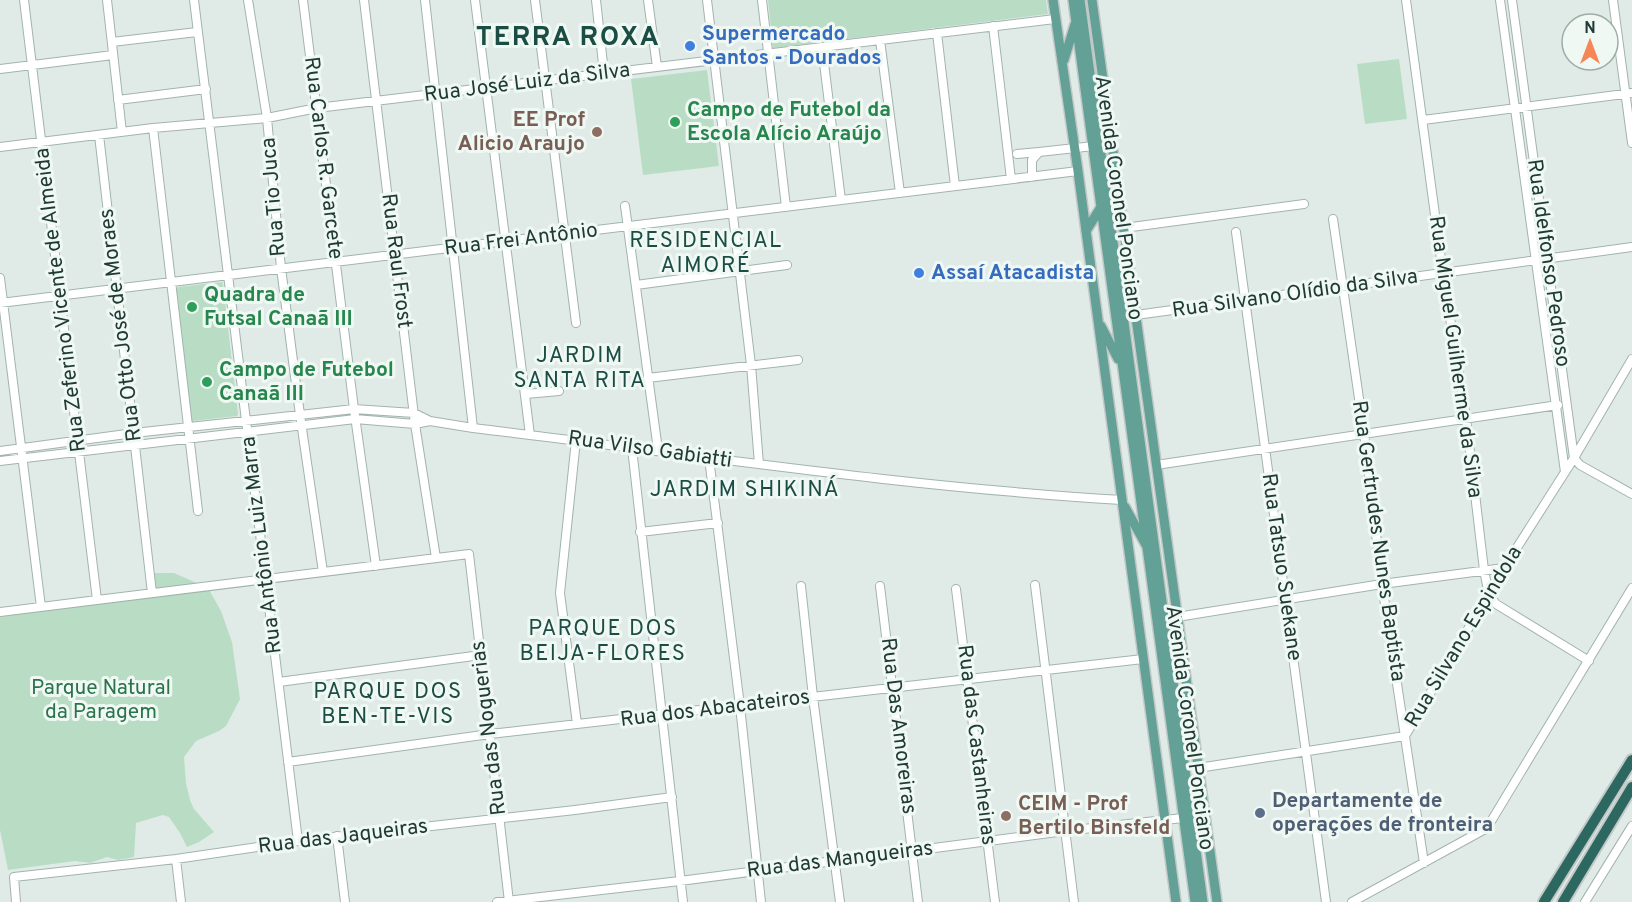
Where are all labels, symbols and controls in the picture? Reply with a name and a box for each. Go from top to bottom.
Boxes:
north arrow [1560,12,1620,72]
text: N [1584,19,1596,39]
district label: TERRA ROXA [476,21,660,55]
place label: Supermercado Santos - Dourados [702,21,882,72]
marker: Supermercado Santos - Dourados [683,39,697,53]
street label: Rua Carlos R. Garcete [297,55,349,261]
street label: Rua José Luiz da Silva [422,57,632,109]
street label: Avenida Coronel Ponciano [1087,74,1149,322]
place label: Campo de Futebol da Escola Alício Araújo [687,97,891,148]
place label: EE Prof Alicio Araujo [458,107,585,158]
marker: Campo de Futebol da Escola Alício Araújo [668,115,682,129]
marker: EE Prof Alicio Araujo [590,125,604,139]
street label: Rua Tio Juca [255,136,293,258]
street label: Rua Zeferino Vicente de Almeida [29,146,93,454]
street label: Rua Idelfonso Pedroso [1520,157,1576,369]
street label: Rua Raul Frost [374,192,418,330]
street label: Rua Otto José de Moraes [93,207,149,443]
street label: Rua Miguel Guilherme da Silva [1422,214,1488,500]
street label: Rua Frei Antônio [443,217,599,263]
district label: RESIDENCIAL AIMORÉ [629,228,783,280]
place label: Assaí Atacadista [931,260,1094,287]
street label: Rua Silvano Olídio da Silva [1170,263,1420,325]
marker: Assaí Atacadista [912,266,926,280]
place label: Quadra de Futsal Canaã III [204,282,353,333]
marker: Quadra de Futsal Canaã III [185,300,199,314]
district label: JARDIM SANTA RITA [513,343,647,395]
place label: Campo de Futebol Canaã III [219,357,394,408]
marker: Campo de Futebol Canaã III [200,375,214,389]
street label: Rua Gertrudes Nunes Baptista [1345,399,1411,683]
street label: Rua Vilso Gabiatti [566,425,734,475]
street label: Rua Antônio Luiz Marra [235,435,289,655]
street label: Rua Tatsuo Suekane [1254,471,1308,663]
district label: JARDIM SHIKINÁ [650,475,840,504]
street label: Rua Silvano Espindola [1399,541,1529,733]
street label: Avenida Coronel Ponciano [1158,604,1220,852]
district label: PARQUE DOS BEIJA-FLORES [519,616,687,668]
street label: Rua Das Amoreiras [874,636,922,816]
street label: Rua das Noguerias [465,639,513,817]
street label: Rua das Castanheiras [950,643,1002,847]
park label: Parque Natural da Paragem [31,675,171,726]
district label: PARQUE DOS BEN-TE-VIS [313,679,463,731]
street label: Rua dos Abacateiros [619,684,811,734]
place label: Departamente de operações de fronteira [1272,788,1493,839]
place label: CEIM - Prof Bertilo Binsfeld [1018,791,1170,842]
marker: Departamente de operações de fronteira [1253,806,1267,820]
marker: CEIM - Prof Bertilo Binsfeld [999,809,1013,823]
street label: Rua das Jaqueiras [257,813,429,861]
street label: Rua das Mangueiras [745,835,935,885]

